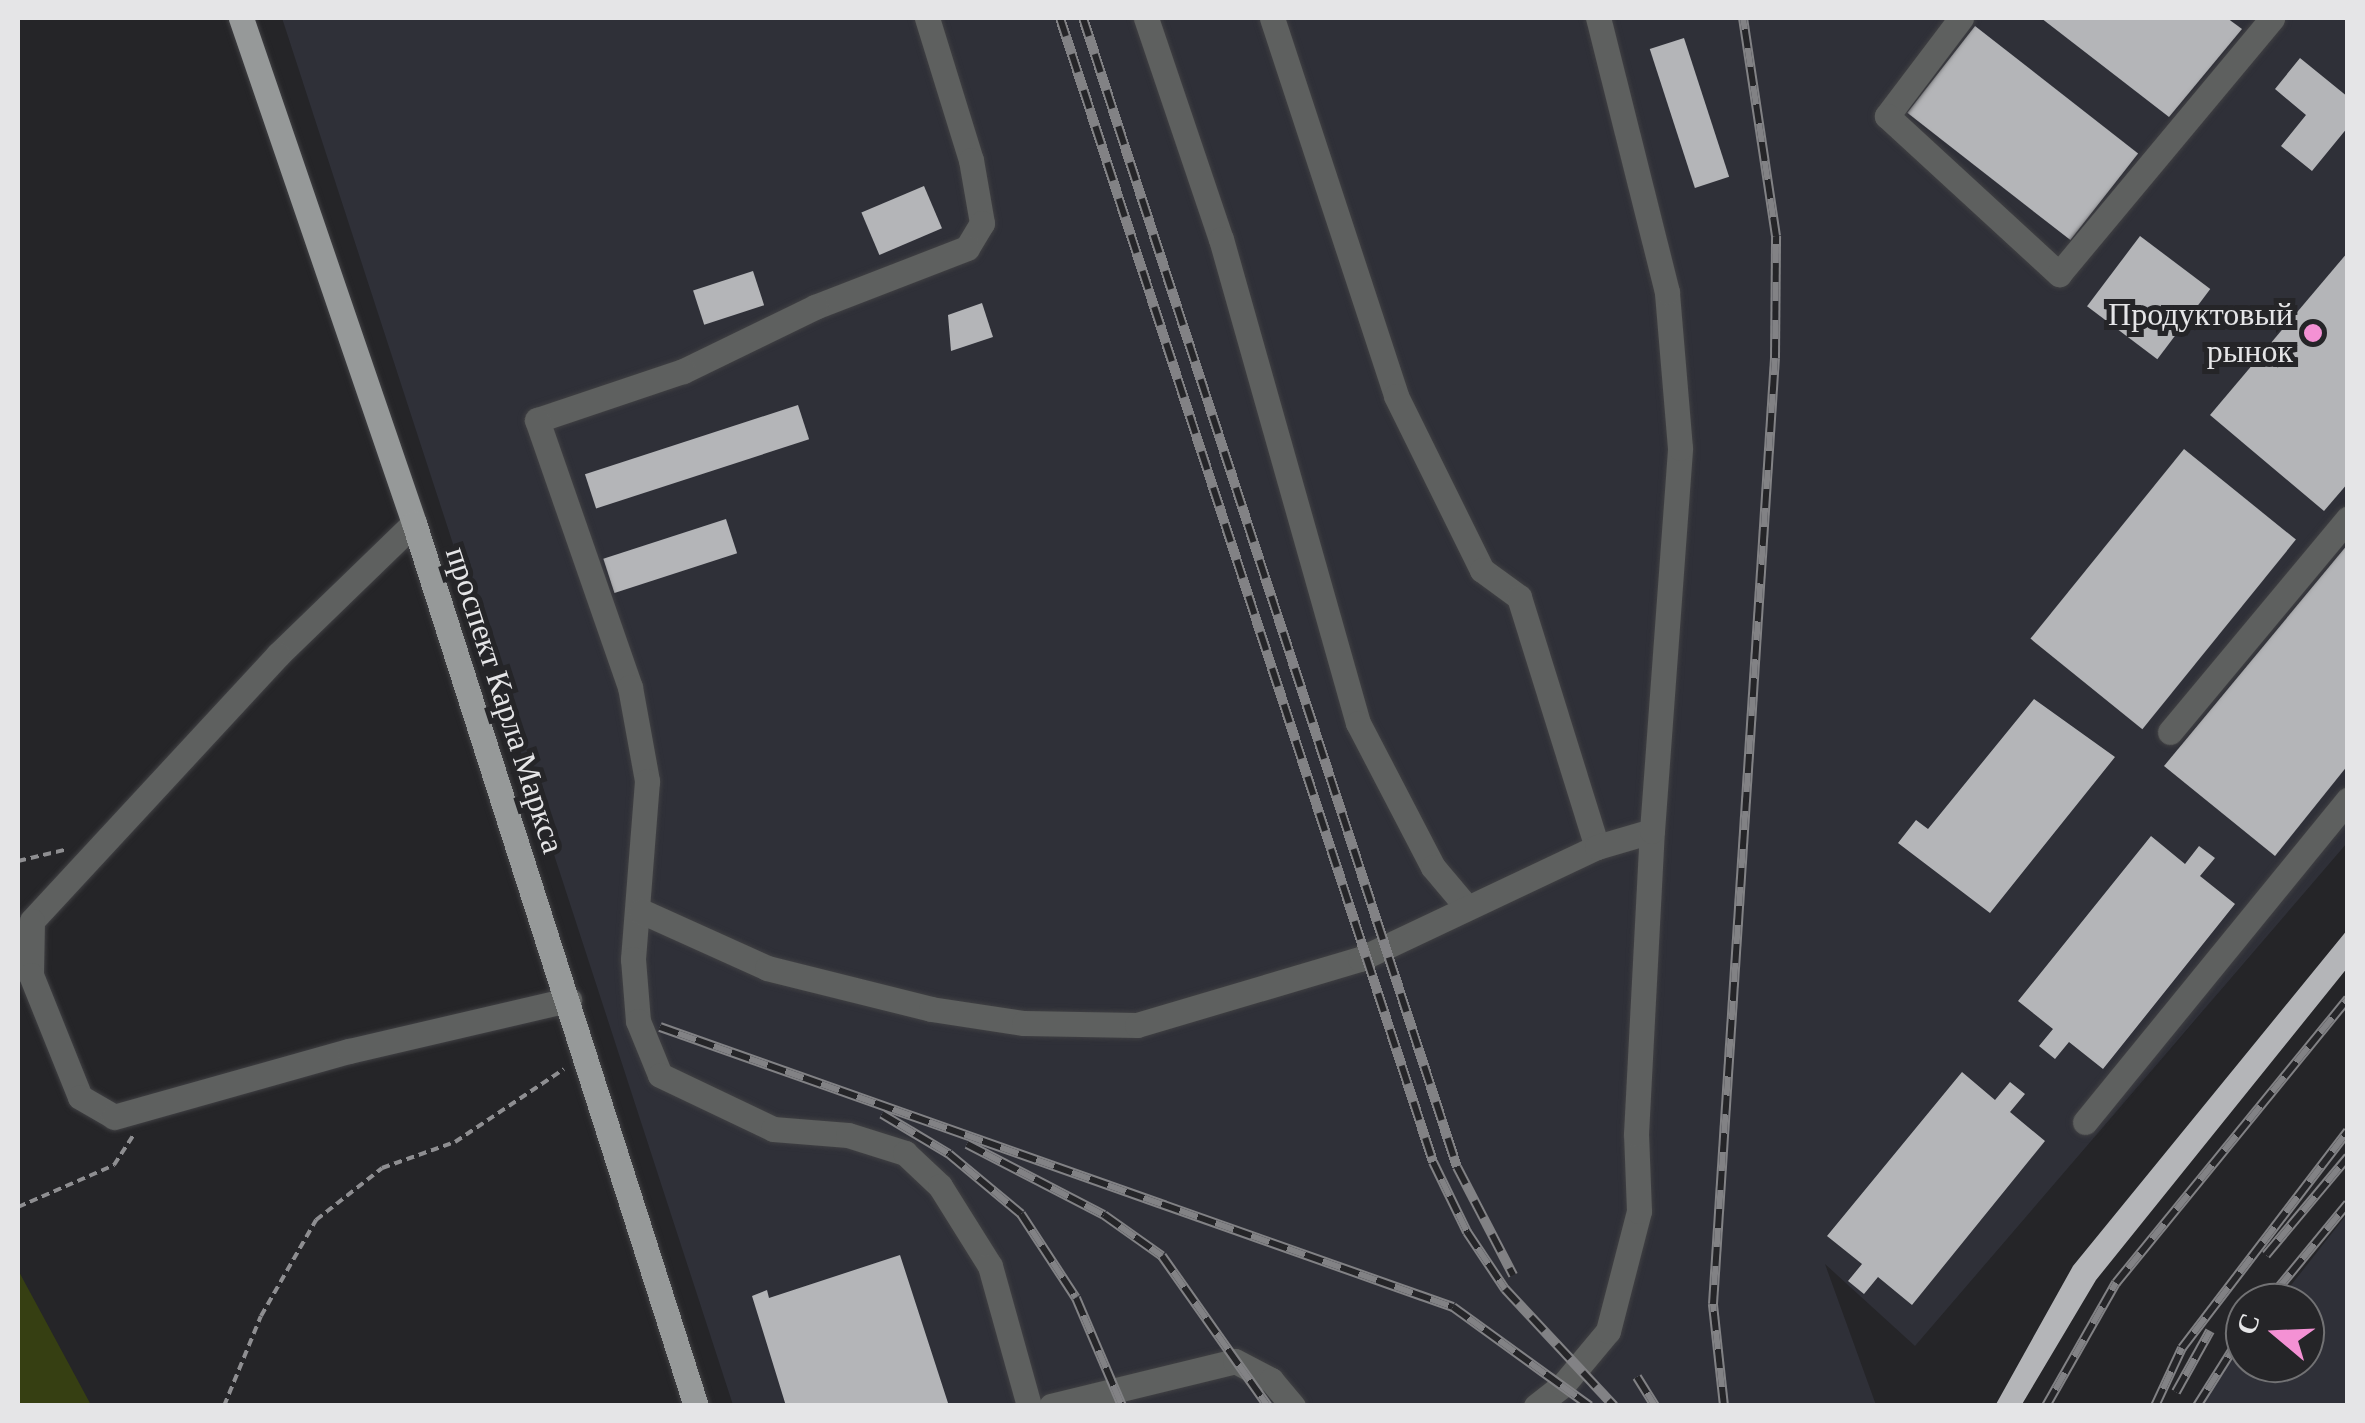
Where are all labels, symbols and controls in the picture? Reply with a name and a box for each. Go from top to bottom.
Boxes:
place label: Продуктовый рынок [2108,296,2293,371]
marker: Продуктовый рынок [2302,322,2324,344]
street label: проспект Карла Маркса [437,542,573,858]
north arrow [2225,1283,2325,1383]
text: С [2230,1309,2266,1338]

